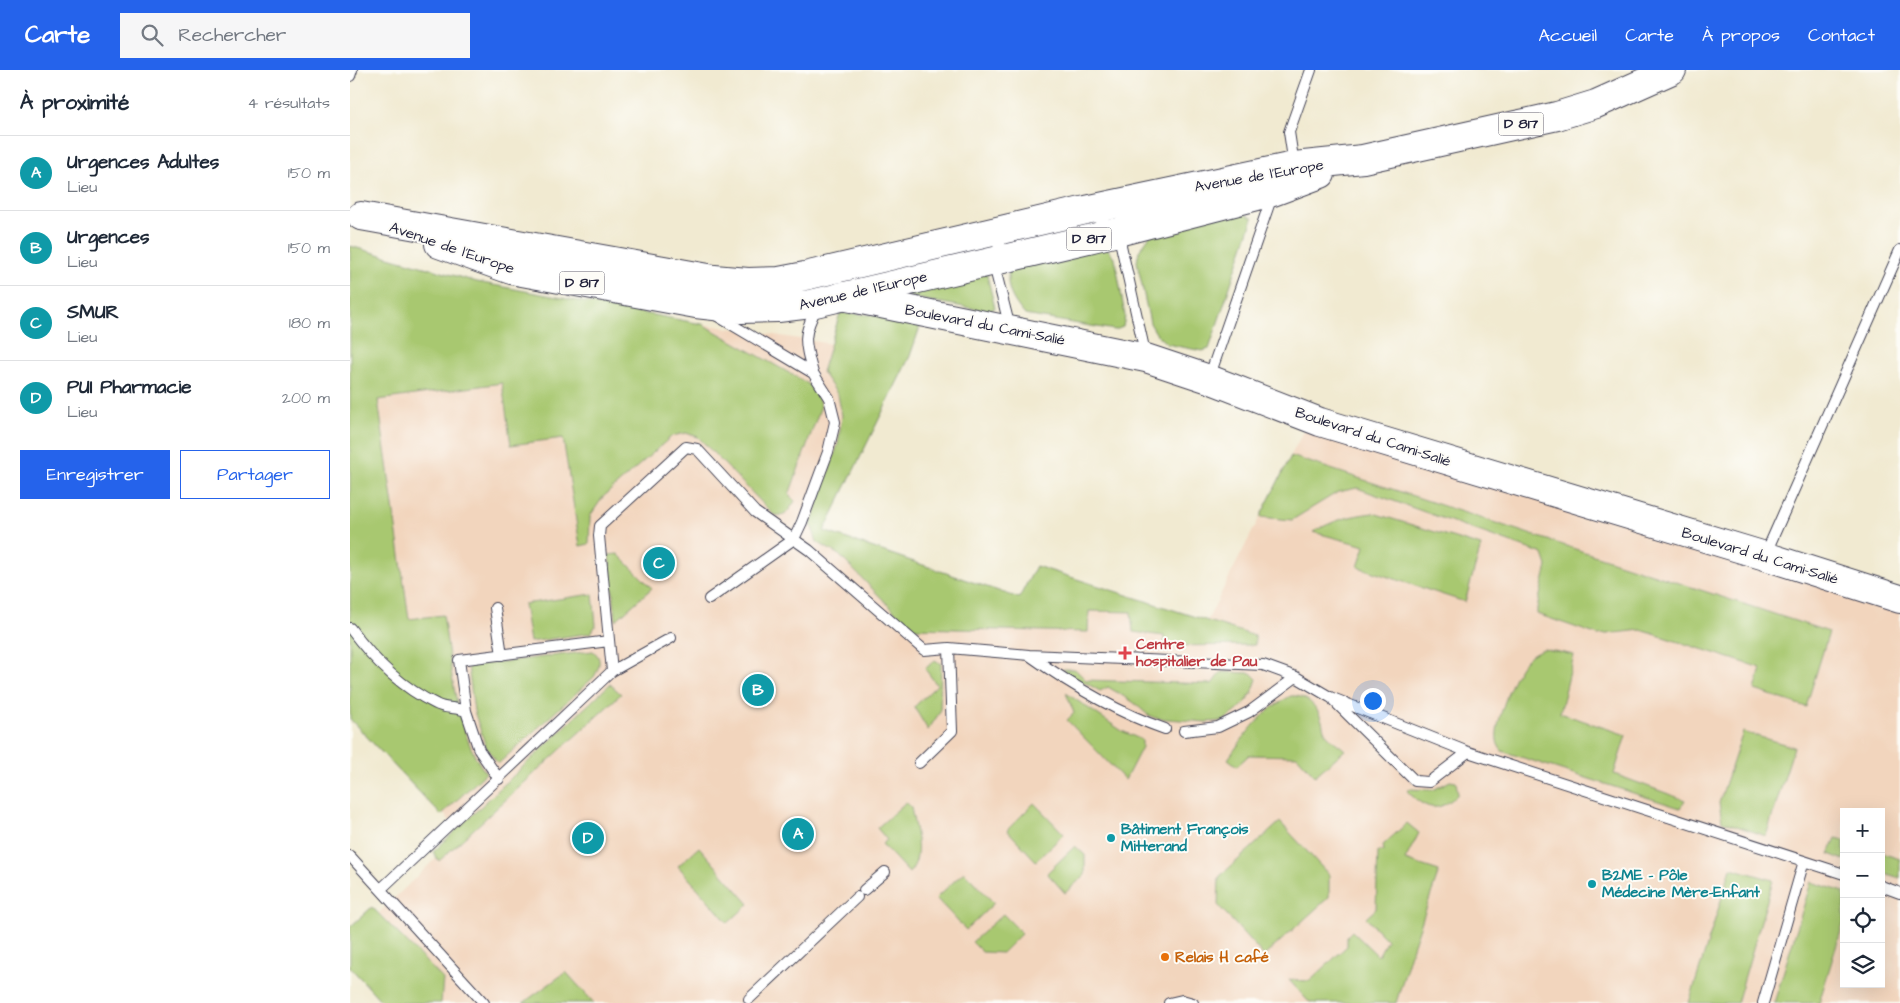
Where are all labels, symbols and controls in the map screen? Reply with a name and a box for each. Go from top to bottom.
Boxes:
search box [120,13,470,58]
text: Carte [25,18,90,52]
icon: search [138,21,166,49]
text: Rechercher [178,22,286,49]
text: Accueil [1538,23,1597,48]
text: Carte [1625,23,1674,48]
text: À propos [1702,23,1780,48]
text: Contact [1808,23,1875,48]
text: À proximité [20,88,129,117]
text: 4 résultats [247,92,330,114]
road number: D 817 [1498,112,1544,136]
text: Urgences Adultes [67,149,219,176]
street label: Avenue de l'Europe [1193,154,1325,198]
text: A [31,162,41,184]
text: 150 m [288,162,330,184]
text: Lieu [67,176,97,198]
street label: Avenue de l'Europe [387,217,517,279]
text: Urgences [67,224,150,251]
road number: D 817 [1066,227,1112,250]
text: B [30,237,42,259]
text: 150 m [288,237,330,259]
text: Lieu [67,251,97,273]
street label: Avenue de l'Europe [797,266,929,316]
road number: D 817 [560,272,604,294]
text: SMUR [67,299,119,326]
street label: Boulevard du Cami-Salié [903,299,1067,351]
text: C [30,312,42,334]
text: 180 m [289,312,330,334]
text: Lieu [67,326,97,348]
text: PUI Pharmacie [67,374,192,401]
text: D [31,387,41,409]
text: 200 m [282,387,330,409]
text: Lieu [67,401,97,423]
street label: Boulevard du Cami-Salié [1292,402,1454,472]
button: Enregistrer [20,450,170,499]
button: Partager [180,450,330,499]
street label: Boulevard du Cami-Salié [1679,522,1841,590]
pin: C [643,544,675,582]
place label: Centre hospitalier de Pau [1136,634,1258,672]
marker: Centre hospitalier de Pau [1118,646,1132,660]
pin: B [742,671,774,709]
your location [1360,688,1386,714]
map controls [1840,808,1885,988]
button: + [1840,808,1885,853]
pin: A [782,815,814,853]
pin: D [572,819,604,857]
place label: Bâtiment François Mitterand [1121,819,1249,857]
marker: Bâtiment François Mitterand [1105,832,1117,844]
button: − [1840,853,1885,898]
place label: B2ME - Pôle Médecine Mère-Enfant [1602,865,1761,903]
marker: B2ME - Pôle Médecine Mère-Enfant [1586,878,1598,890]
button: locate [1840,898,1885,943]
button: layers [1840,943,1885,988]
place label: Relais H café [1175,947,1269,968]
marker: Relais H café [1159,951,1171,963]

